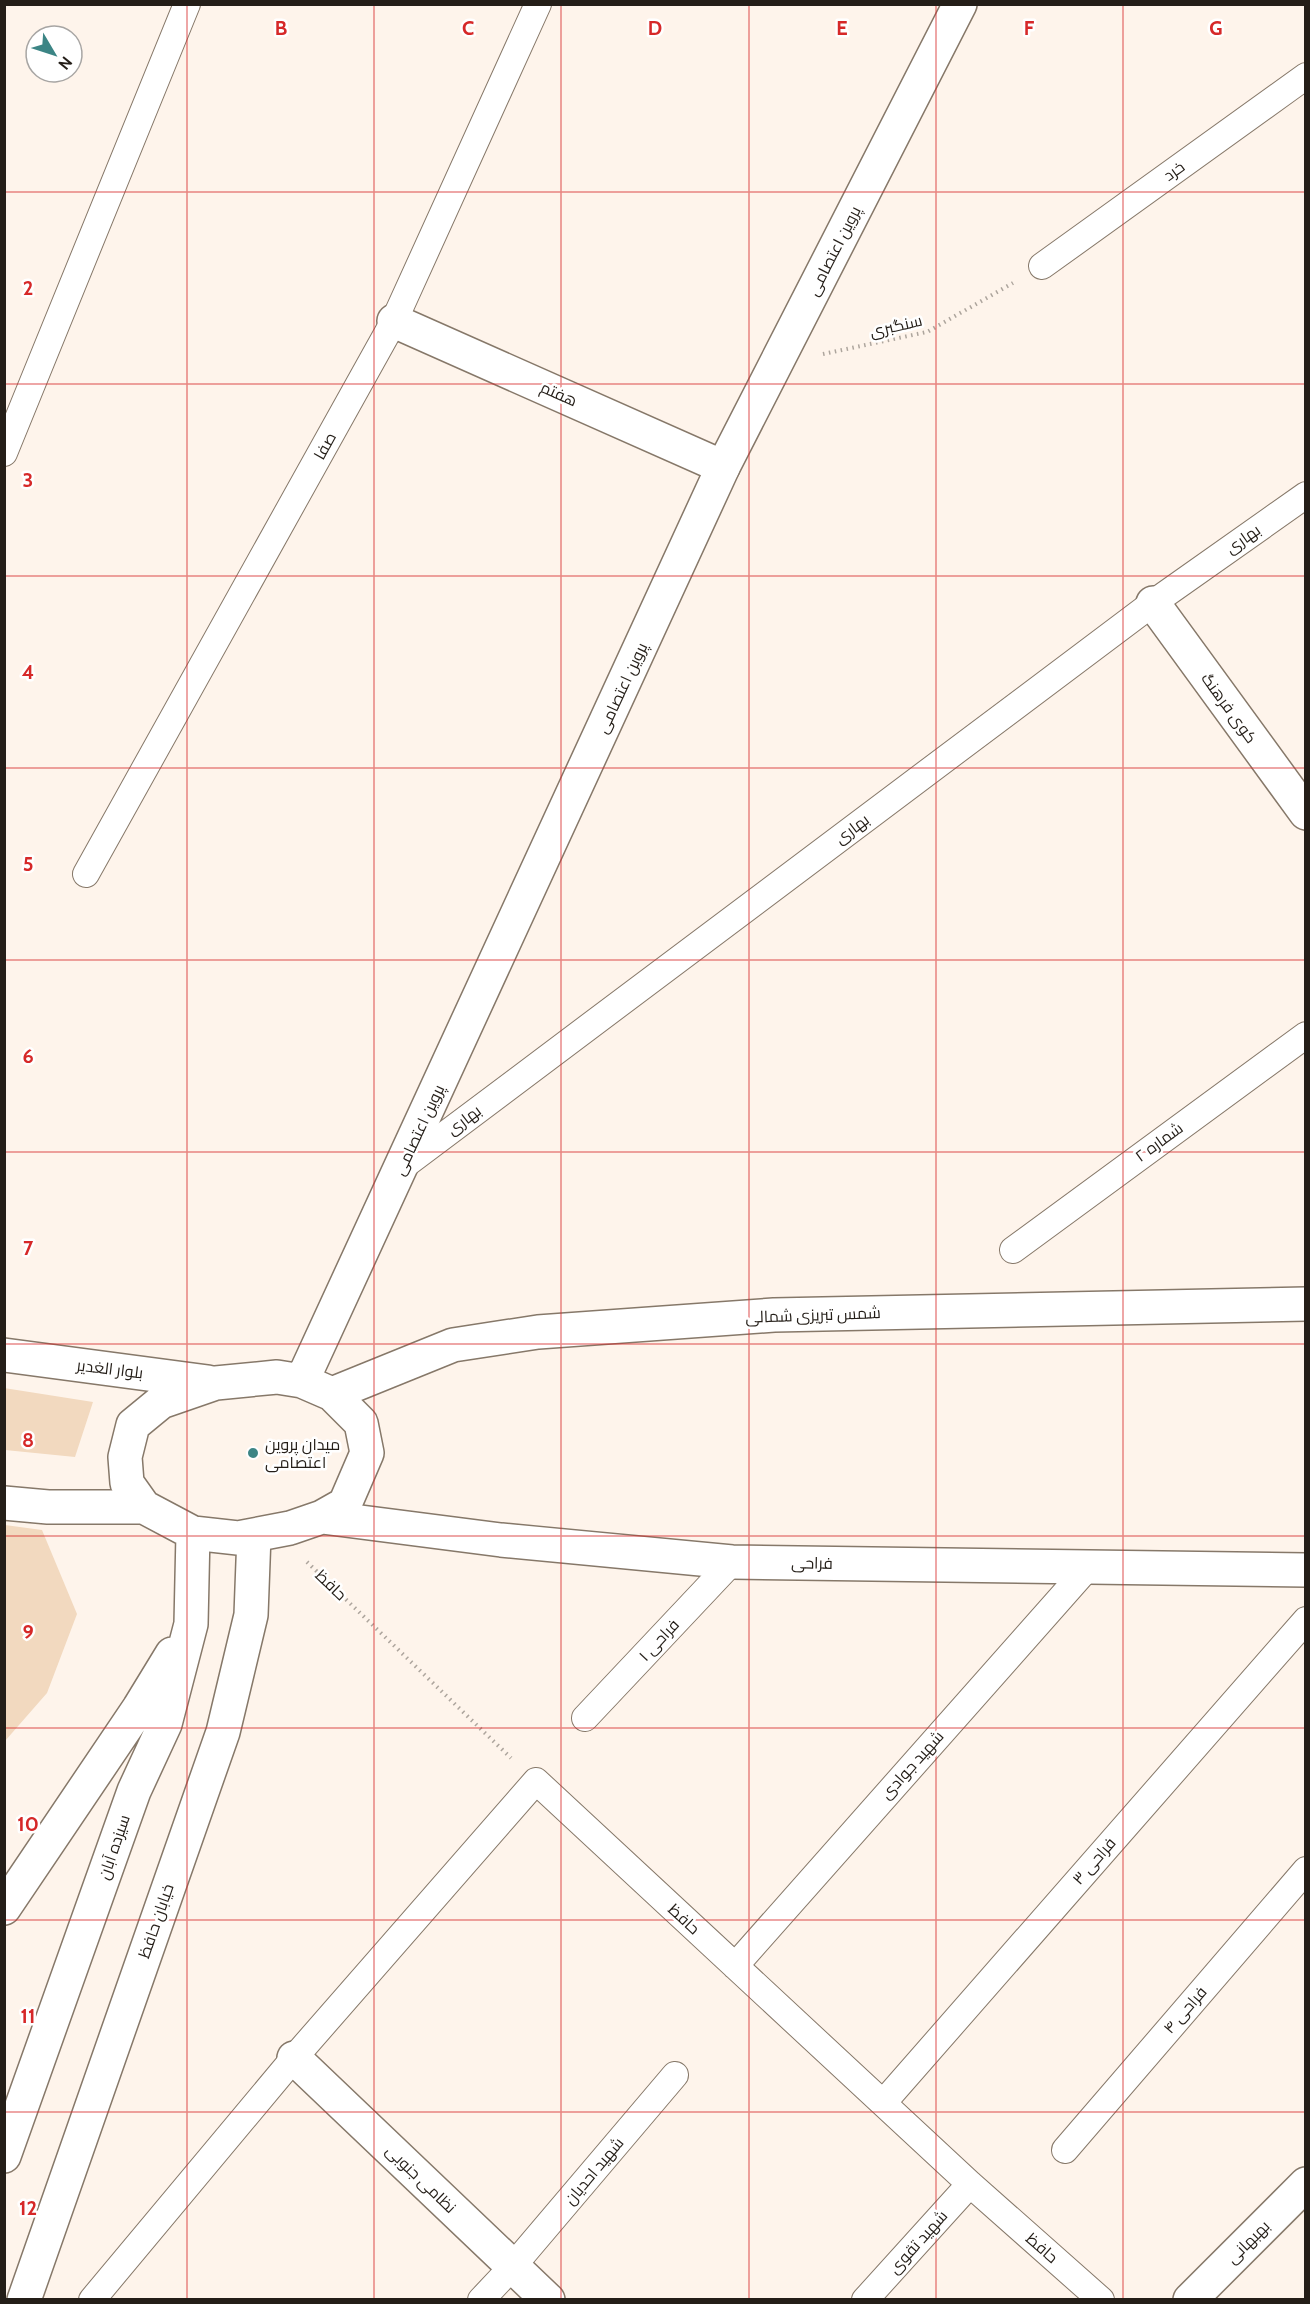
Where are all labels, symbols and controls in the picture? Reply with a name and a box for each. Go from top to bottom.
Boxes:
text: B [275,16,287,40]
text: C [462,16,474,40]
text: D [648,16,662,40]
text: E [836,16,848,40]
text: F [1024,16,1035,40]
text: G [1209,16,1223,40]
north arrow [24,24,84,84]
text: N [54,53,76,73]
street label: خرد [1160,157,1188,185]
street label: پروین اعتصامی [803,202,867,300]
text: 2 [23,276,33,300]
street label: سنگبری [868,311,924,342]
street label: هفتم [537,378,580,412]
street label: صفا [310,429,340,463]
text: 3 [23,468,33,492]
street label: بهاری [1222,520,1265,559]
street label: پروین اعتصامی [593,639,653,737]
text: 4 [22,660,34,684]
street label: کوی فرهنگ [1196,669,1261,747]
street label: بهاری [831,810,874,849]
text: 5 [23,852,33,876]
text: 6 [22,1044,34,1068]
street label: پروین اعتصامی [390,1081,450,1179]
street label: بهاری [443,1101,486,1140]
street label: شماره ۲ [1131,1118,1187,1166]
text: 7 [23,1236,34,1260]
street label: شمس تبریزی شمالی [745,1303,881,1328]
street label: بلوار الغدیر [75,1355,144,1383]
text: 8 [22,1428,34,1452]
place label: میدان پروین اعتصامی [265,1435,340,1473]
marker: میدان پروین اعتصامی [246,1446,260,1460]
street label: فراحی [791,1553,833,1574]
street label: حافظ [311,1566,351,1604]
street label: فراحی ۱ [635,1615,684,1666]
text: 9 [22,1620,34,1644]
street label: شهید جوادی [876,1727,948,1804]
text: 10 [17,1812,39,1836]
street label: سیزده آبان [94,1812,135,1882]
street label: فراحی ۳ [1068,1834,1120,1889]
street label: خیابان حافظ [134,1881,179,1961]
street label: حافظ [664,1900,704,1938]
street label: فراحی ۴ [1159,1983,1211,2038]
text: 11 [21,2004,35,2028]
street label: شهید احدیان [560,2133,628,2209]
street label: نظامی جنوبی [381,2141,460,2218]
text: 12 [19,2196,37,2220]
street label: شهید تقوی [885,2206,952,2278]
street label: بهبهانی [1222,2216,1274,2268]
street label: حافظ [1022,2229,1062,2267]

